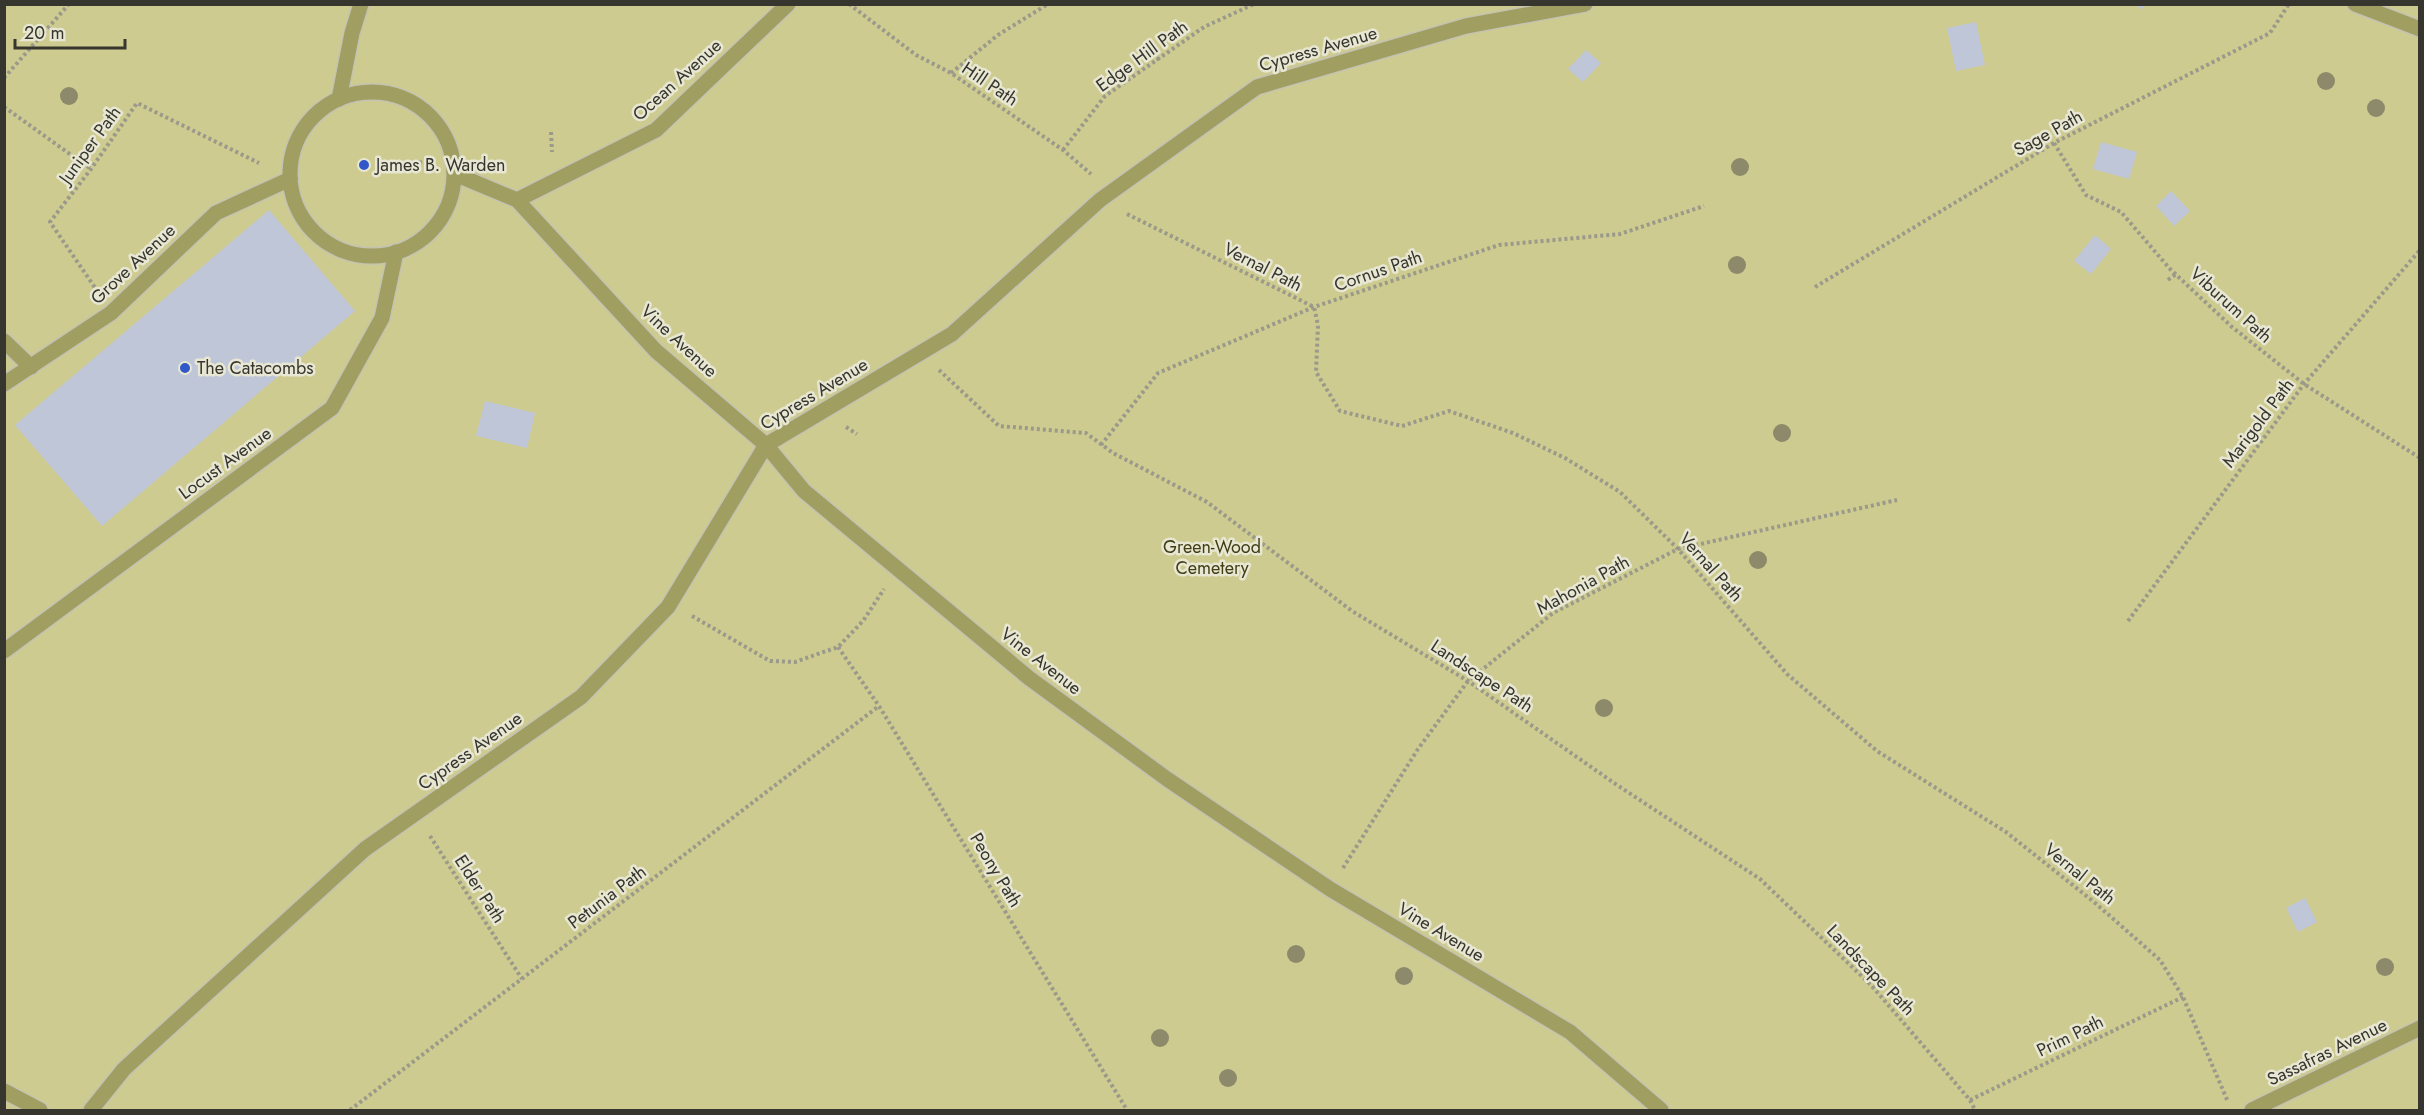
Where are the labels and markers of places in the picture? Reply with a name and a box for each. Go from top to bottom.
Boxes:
place label: James B. Warden [374,152,505,178]
marker: James B. Warden [357,158,371,172]
place label: The Catacombs [197,355,313,381]
marker: The Catacombs [178,361,192,375]

